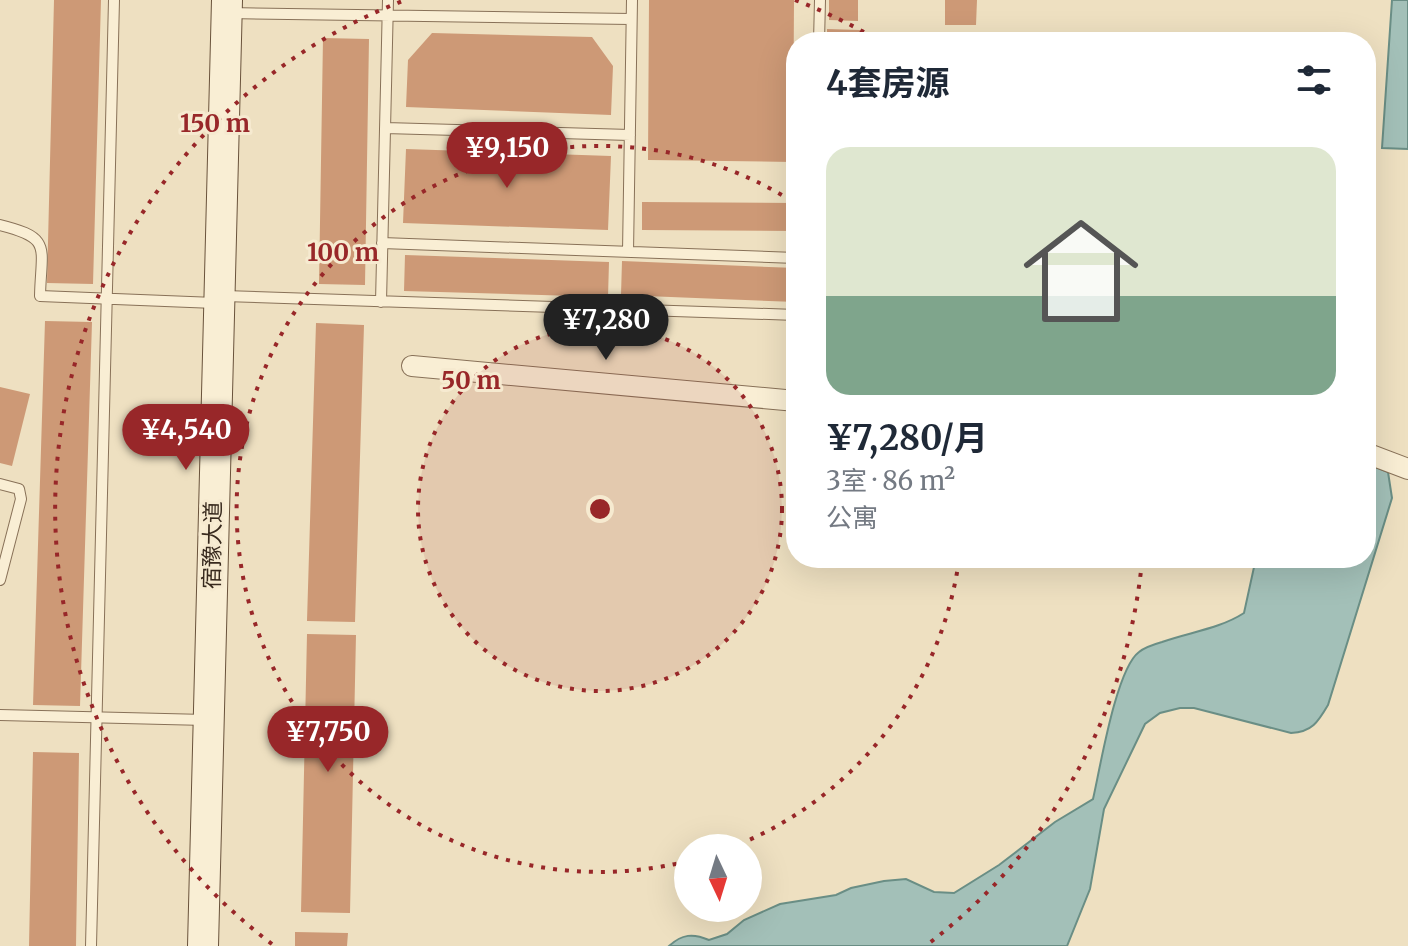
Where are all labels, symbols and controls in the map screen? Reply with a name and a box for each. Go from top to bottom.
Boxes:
icon: filters [1292,58,1336,102]
text: 4套房源 [826,62,950,104]
text: 150 m [180,108,250,139]
pin: ¥9,150 [442,122,572,190]
text: ¥9,150 [465,131,549,164]
icon: home [1009,199,1153,343]
text: 100 m [307,237,379,268]
pin: ¥7,280 [541,294,671,362]
text: ¥7,280 [561,303,651,336]
text: 50 m [441,365,501,396]
pin: ¥4,540 [121,404,251,472]
text: ¥4,540 [140,413,232,446]
text: ¥7,280/月 [826,417,988,459]
text: 3室 · 86 m² [826,464,955,497]
centre of rings [586,495,614,523]
street label: 宿豫大道 [197,501,227,589]
text: 公寓 [826,501,878,534]
pin: ¥7,750 [263,706,393,774]
text: ¥7,750 [285,715,371,748]
north arrow [674,834,762,922]
map controls [674,834,762,922]

